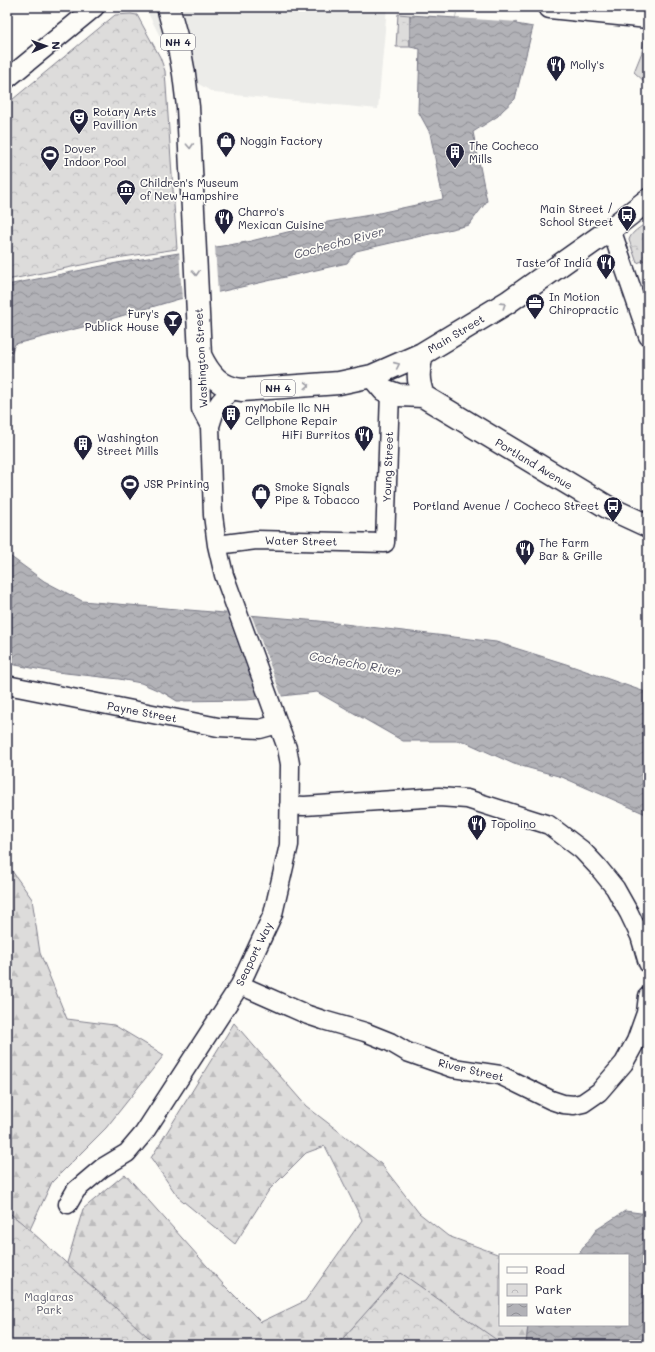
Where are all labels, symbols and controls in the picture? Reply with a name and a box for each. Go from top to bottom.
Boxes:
north arrow [26,26,66,66]
road number: NH 4 [161,34,195,50]
text: N [49,41,64,50]
restaurant icon: Molly's [545,54,567,82]
place label: Molly's [570,57,604,72]
place label: Rotary Arts Pavillion [93,104,156,132]
theatre icon: Rotary Arts Pavillion [68,107,90,135]
shop icon: Noggin Factory [215,130,237,158]
place label: Noggin Factory [240,133,323,148]
place label: The Cocheco Mills [469,138,539,166]
place label: Dover Indoor Pool [64,141,127,169]
building icon: The Cocheco Mills [444,141,466,169]
one-way arrow [186,143,195,149]
sports icon: Dover Indoor Pool [39,144,61,172]
place label: Children's Museum of New Hampshire [140,175,239,203]
museum icon: Children's Museum of New Hampshire [115,178,137,206]
place label: Main Street / School Street [540,201,613,229]
place label: Charro's Mexican Cuisine [238,204,325,232]
bus stop icon: Main Street / School Street [616,204,638,232]
restaurant icon: Charro's Mexican Cuisine [213,207,235,235]
water label: Cochecho River [292,222,386,262]
restaurant icon: Taste of India [595,252,617,280]
place label: Taste of India [516,255,592,270]
one-way arrow [192,270,201,276]
place label: In Motion Chiropractic [549,289,619,317]
office icon: In Motion Chiropractic [524,292,546,320]
one-way arrow [499,303,506,310]
place label: Fury's Publick House [85,306,159,334]
street label: Washington Street [190,308,211,408]
bar icon: Fury's Publick House [162,309,184,337]
street label: Main Street [425,311,487,356]
one-way arrow [393,362,401,370]
road number: NH 4 [261,380,295,396]
one-way arrow [304,381,310,390]
place label: myMobile llc NH Cellphone Repair [245,400,338,428]
building icon: myMobile llc NH Cellphone Repair [220,403,242,431]
restaurant icon: HiFi Burritos [353,424,375,452]
place label: HiFi Burritos [282,427,350,442]
place label: Washington Street Mills [97,430,159,458]
street label: Young Street [379,431,396,503]
building icon: Washington Street Mills [72,433,94,461]
street label: Portland Avenue [493,435,576,493]
sports icon: JSR Printing [119,473,141,501]
place label: JSR Printing [144,476,209,491]
place label: Smoke Signals Pipe & Tobacco [275,479,360,507]
shop icon: Smoke Signals Pipe & Tobacco [250,482,272,510]
bus stop icon: Portland Avenue / Cocheco Street [602,495,624,523]
place label: Portland Avenue / Cocheco Street [413,498,599,513]
street label: Water Street [265,532,337,549]
place label: The Farm Bar & Grille [539,535,603,563]
restaurant icon: The Farm Bar & Grille [514,538,536,566]
water label: Cochecho River [308,647,402,679]
street label: Payne Street [106,697,178,726]
restaurant icon: Topolino [466,813,488,841]
place label: Topolino [491,816,536,831]
street label: Seaport Way [232,919,276,988]
street label: River Street [437,1055,506,1084]
legend [499,1254,629,1326]
text: Road [535,1261,565,1277]
text: Park [535,1281,562,1297]
park label: Maglaras Park [24,1289,74,1317]
text: Water [535,1301,572,1317]

